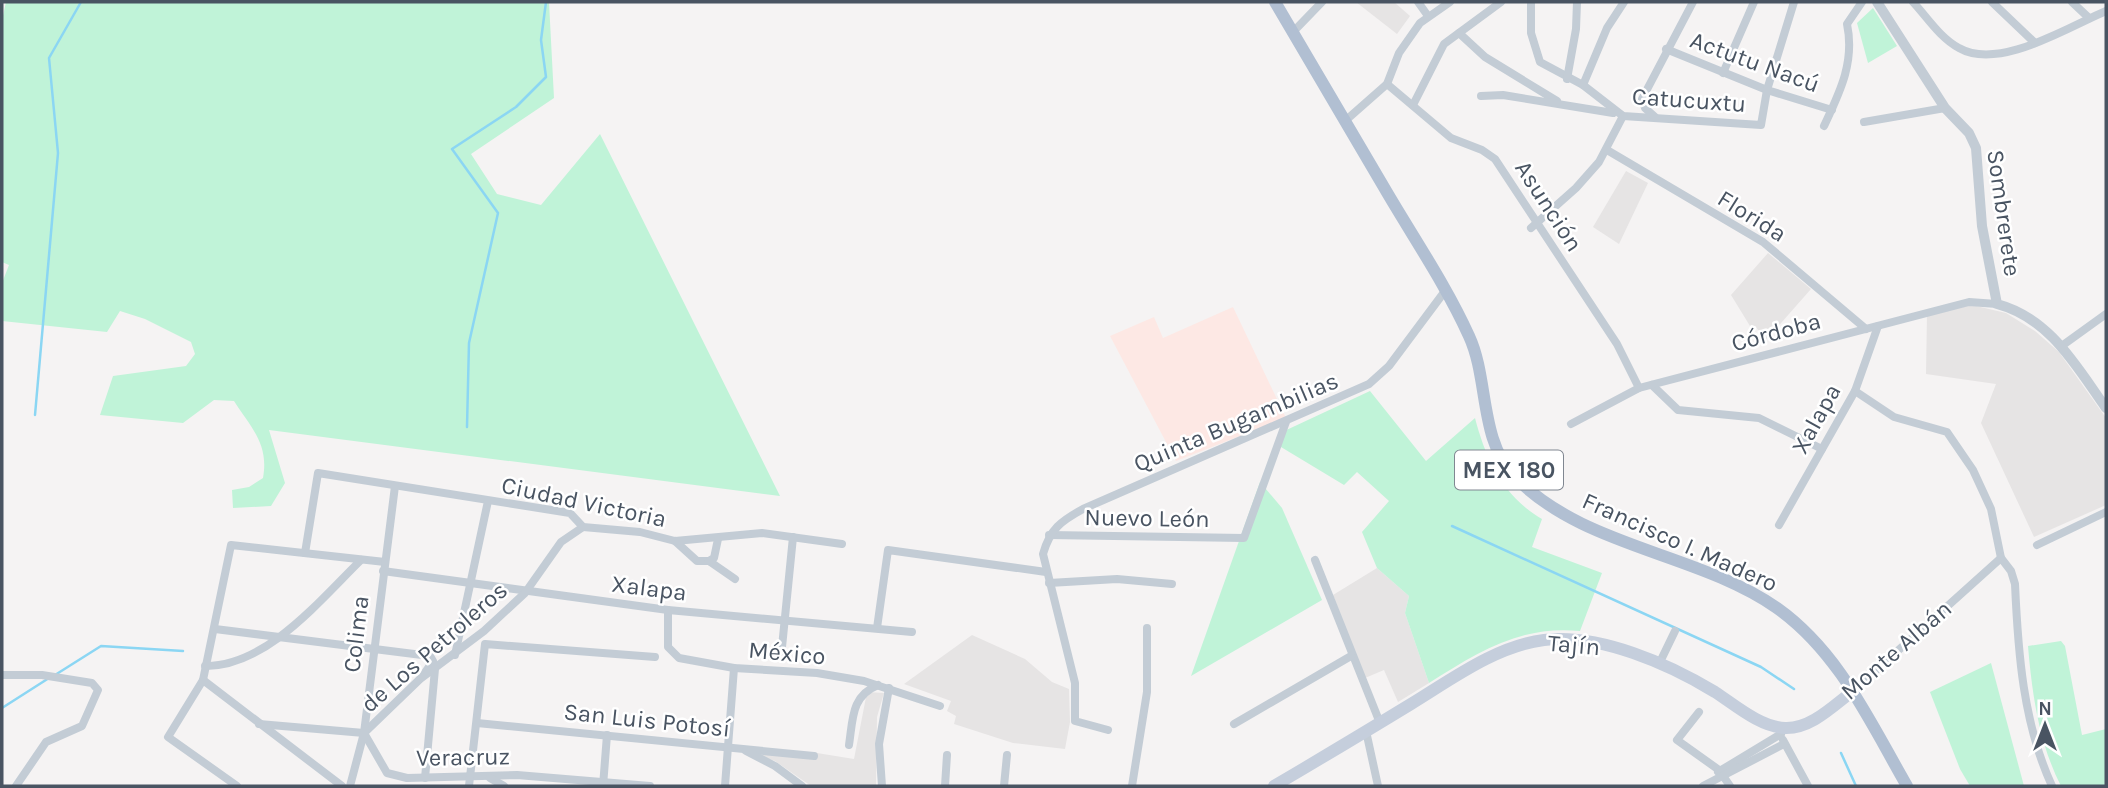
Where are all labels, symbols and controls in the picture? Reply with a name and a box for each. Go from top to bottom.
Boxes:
street label: Actutu Nacú [1687,26,1823,98]
street label: Catucuxtu [1631,82,1747,118]
street label: Sombrerete [1981,148,2027,278]
street label: Asunción [1509,155,1589,257]
street label: Florida [1712,184,1792,248]
street label: Córdoba [1728,307,1824,357]
street label: Quinta Bugambilias [1130,366,1342,478]
street label: Xalapa [1785,379,1847,459]
road number: MEX 180 [1455,450,1563,490]
street label: Ciudad Victoria [499,471,669,533]
street label: Francisco I. Madero [1578,486,1782,598]
street label: Nuevo León [1084,503,1210,533]
street label: Xalapa [610,569,688,607]
street label: de Los Petroleros [355,576,513,718]
street label: Colima [337,594,375,674]
street label: Monte Albán [1835,594,1957,706]
street label: Tajín [1547,629,1601,661]
street label: México [747,636,827,670]
north arrow [2010,690,2080,760]
street label: San Luis Potosí [562,697,733,743]
text: N [2038,698,2052,720]
street label: Veracruz [416,742,510,772]

